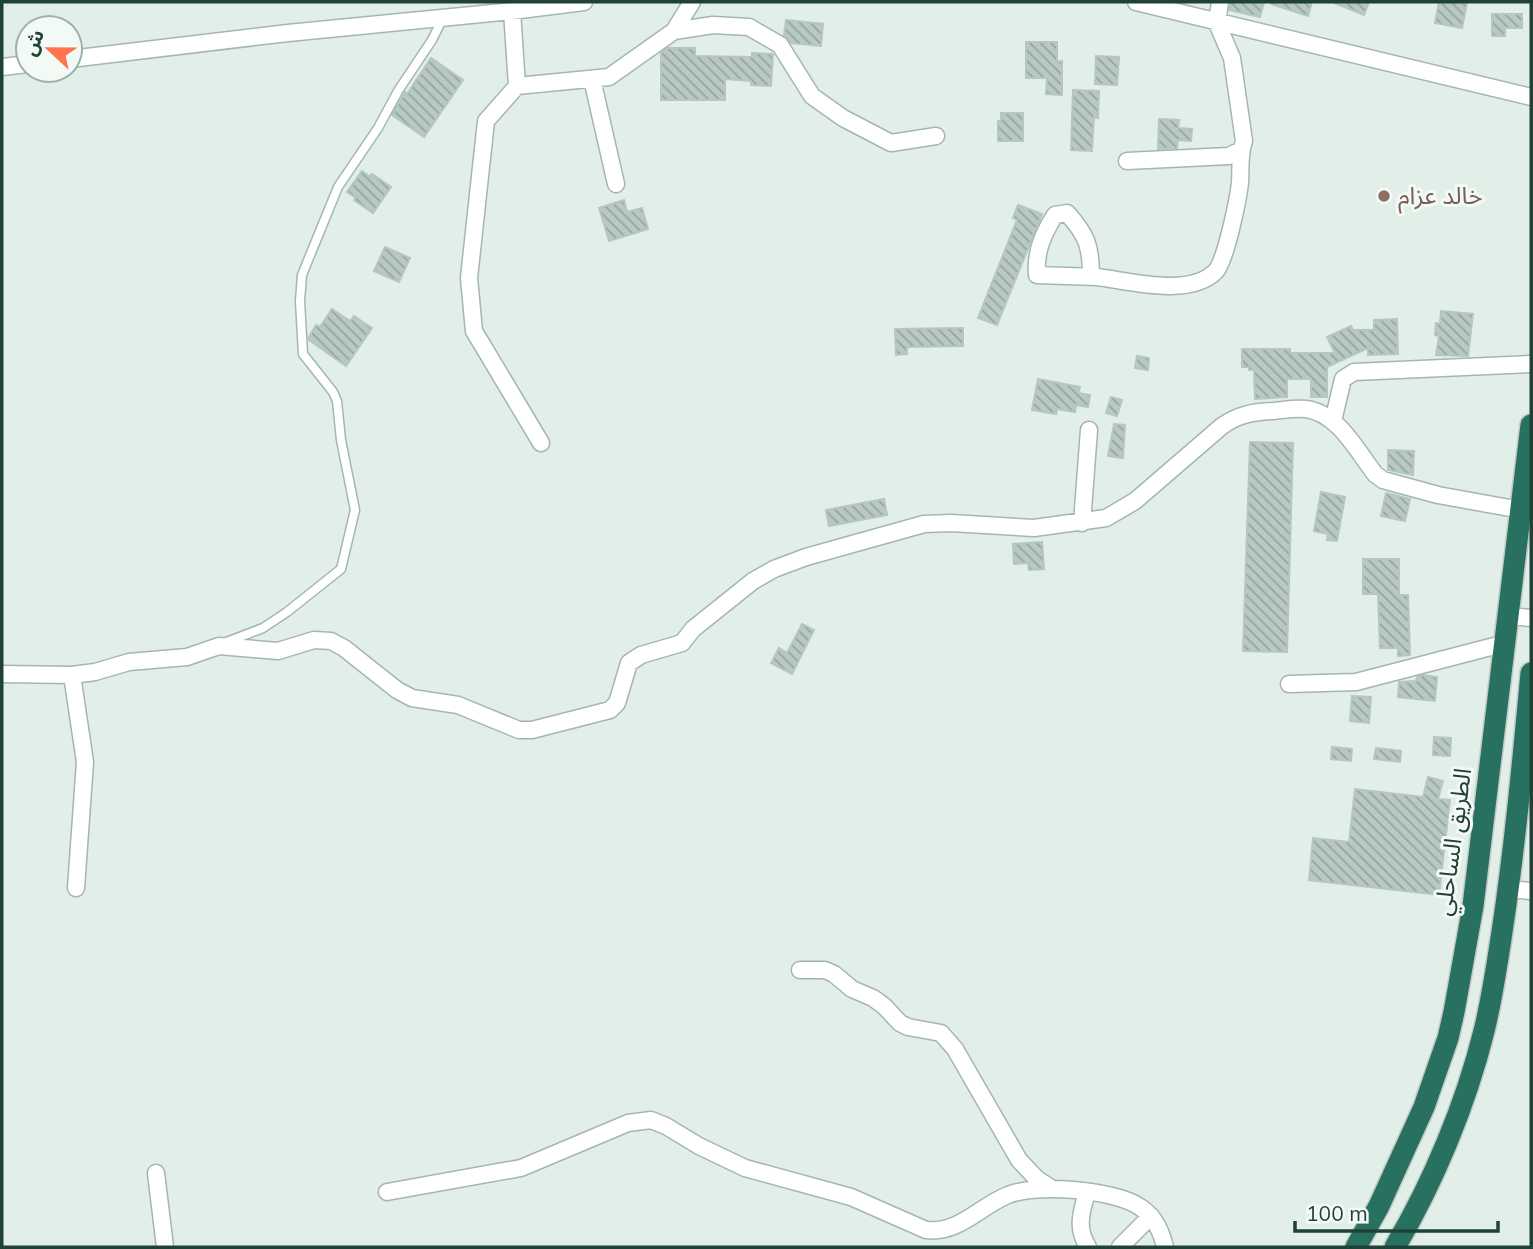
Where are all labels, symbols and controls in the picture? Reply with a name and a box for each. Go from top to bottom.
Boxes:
north arrow [14,14,84,84]
text: ش [17,26,49,59]
place label: خالد عزام [1398,180,1483,214]
marker: خالد عزام [1376,188,1392,204]
street label: الطريق الساحلي [1427,766,1482,918]
scale bar [1295,1190,1498,1234]
text: 100 m [1306,1200,1368,1226]

